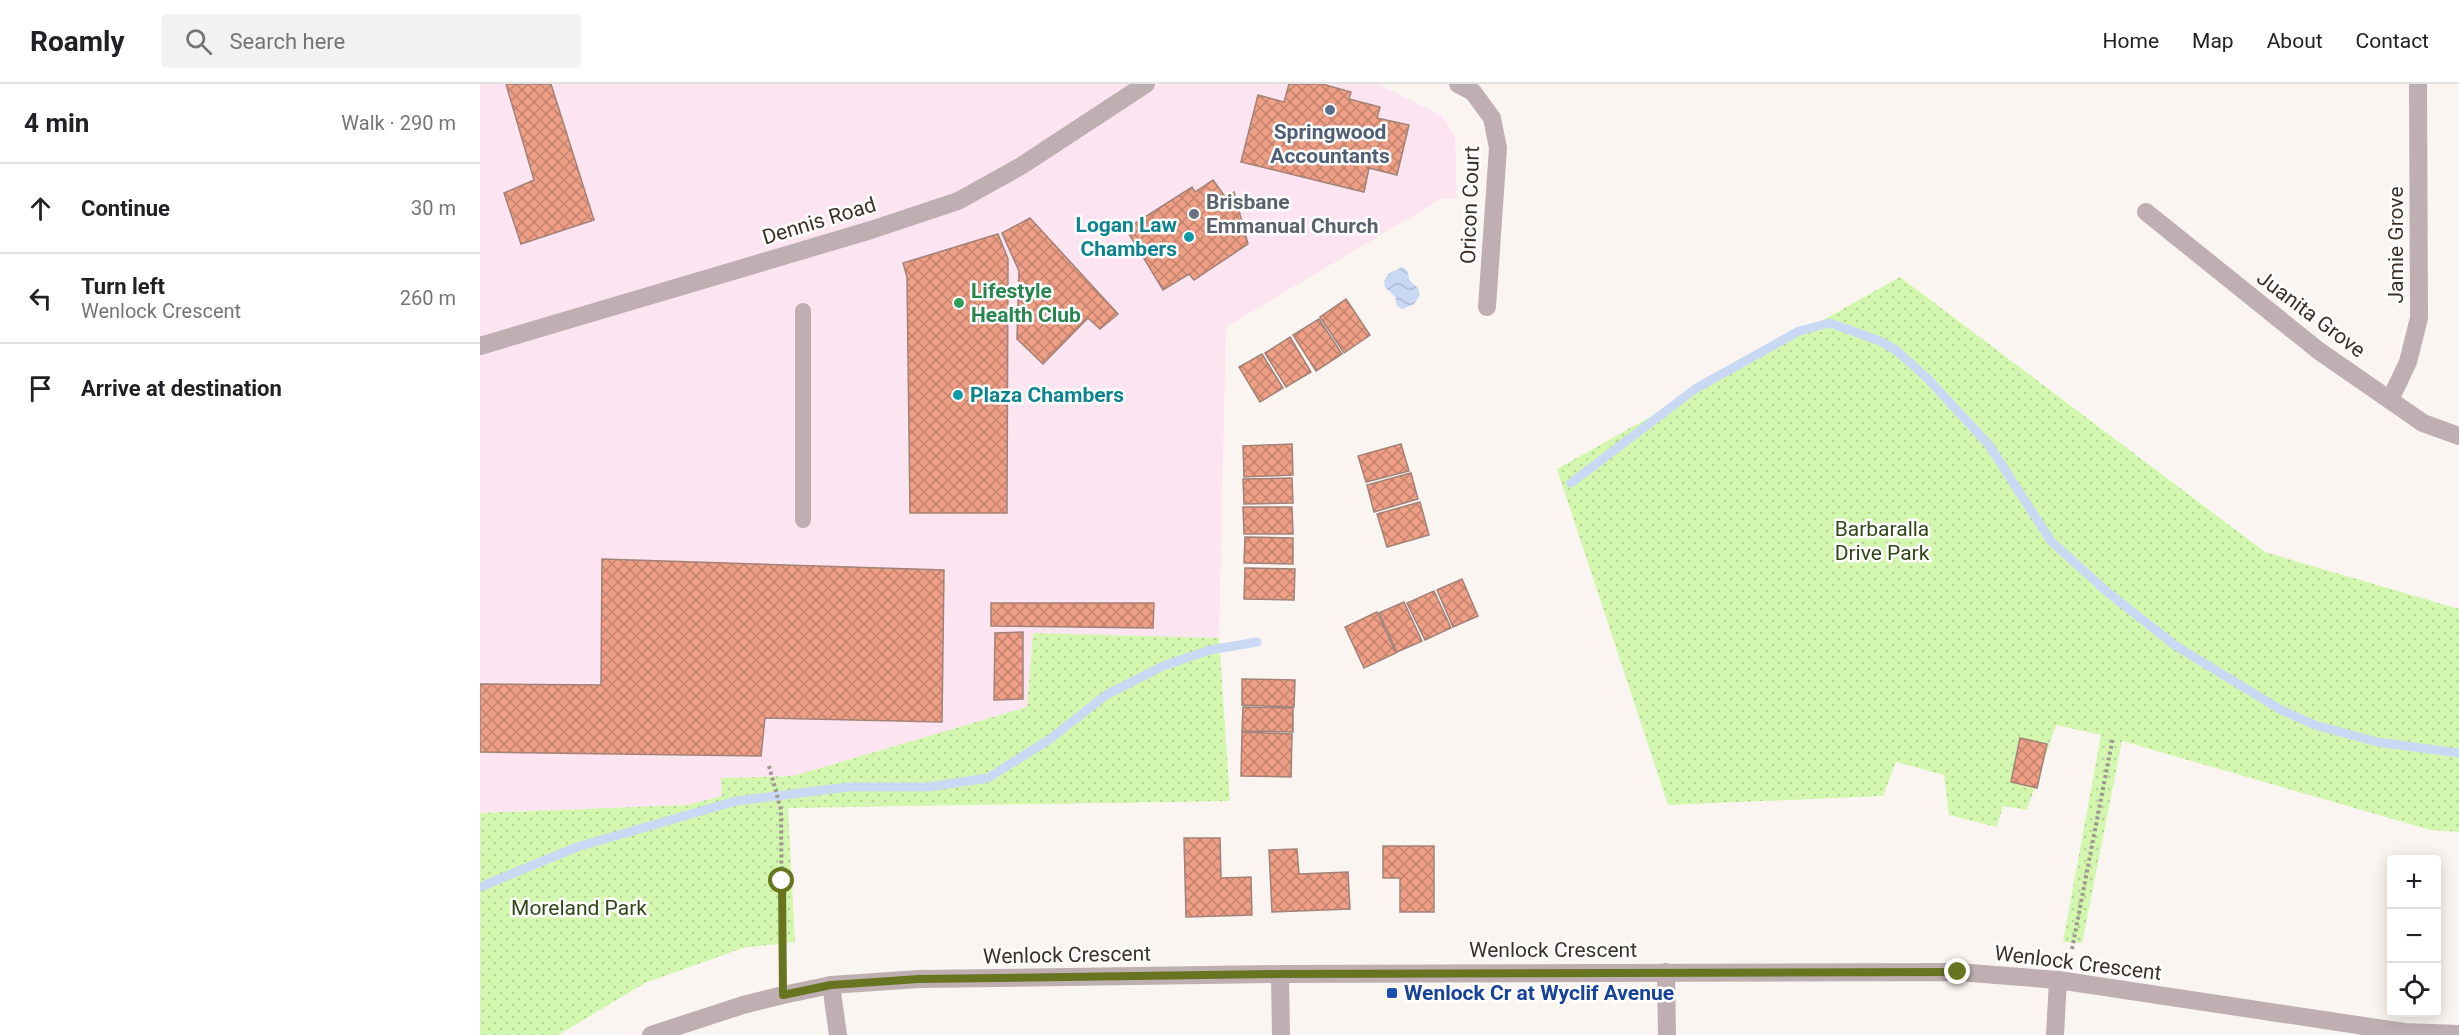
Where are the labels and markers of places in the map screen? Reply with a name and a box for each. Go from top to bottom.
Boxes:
marker: Springwood Accountants [1323,103,1337,117]
place label: Springwood Accountants [1270,120,1390,168]
place label: Brisbane Emmanual Church [1206,190,1378,238]
marker: Brisbane Emmanual Church [1187,207,1201,221]
place label: Logan Law Chambers [1076,213,1178,261]
marker: Logan Law Chambers [1182,230,1196,244]
place label: Lifestyle Health Club [971,279,1081,327]
marker: Lifestyle Health Club [952,296,966,310]
place label: Plaza Chambers [970,383,1124,407]
marker: Plaza Chambers [951,388,965,402]
place label: Wenlock Cr at Wyclif Avenue [1404,981,1674,1005]
marker: Wenlock Cr at Wyclif Avenue [1385,986,1399,1000]

